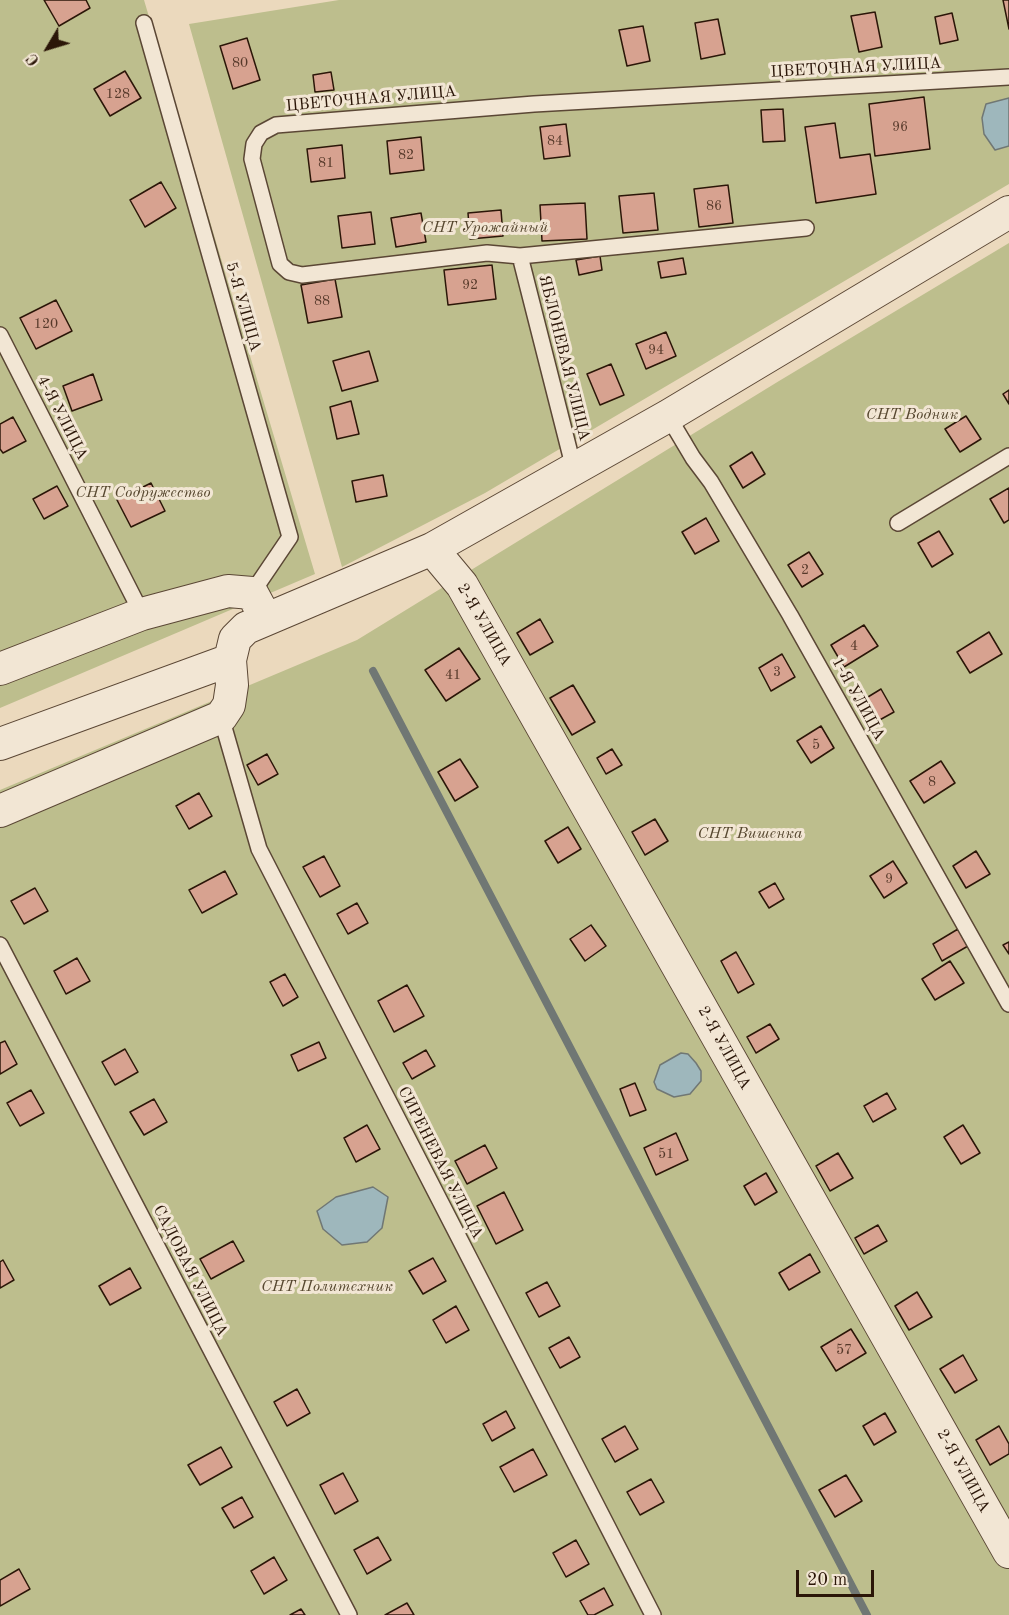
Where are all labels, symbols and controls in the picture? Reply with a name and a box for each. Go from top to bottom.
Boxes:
north arrow [18,18,78,78]
text: С [24,50,43,68]
street label: ЦВЕТОЧНАЯ УЛИЦА [770,54,942,82]
house number: 80 [232,55,248,71]
street label: ЦВЕТОЧНАЯ УЛИЦА [285,82,457,116]
house number: 128 [106,86,130,102]
house number: 96 [892,119,908,135]
house number: 84 [547,133,563,149]
house number: 82 [398,147,414,163]
house number: 81 [318,155,334,171]
house number: 86 [706,198,722,214]
park label: СНТ Урожайный [422,218,548,238]
street label: 5-Я УЛИЦА [221,260,265,354]
street label: ЯБЛОНЕВАЯ УЛИЦА [534,273,594,443]
house number: 92 [462,277,478,293]
house number: 88 [314,293,330,309]
house number: 120 [34,316,58,332]
house number: 94 [648,342,664,358]
street label: 4-Я УЛИЦА [32,372,92,464]
park label: СНТ Водник [866,405,958,425]
park label: СНТ Содружество [75,483,211,503]
house number: 2 [801,562,809,578]
street label: 2-Я УЛИЦА [453,580,515,670]
house number: 4 [850,638,858,654]
street label: 1-Я УЛИЦА [827,654,889,744]
house number: 3 [773,664,781,680]
house number: 41 [445,667,461,683]
house number: 5 [812,737,820,753]
house number: 8 [928,774,936,790]
park label: СНТ Вишенка [697,824,803,844]
house number: 9 [885,871,893,887]
street label: 2-Я УЛИЦА [693,1003,755,1093]
street label: СИРЕНЕВАЯ УЛИЦА [393,1084,487,1242]
house number: 51 [658,1146,674,1162]
street label: САДОВАЯ УЛИЦА [149,1202,231,1340]
park label: СНТ Политехник [261,1277,393,1297]
house number: 57 [836,1342,852,1358]
street label: 2-Я УЛИЦА [932,1426,994,1516]
scale bar [799,1558,877,1596]
text: 20 m [807,1571,847,1589]

